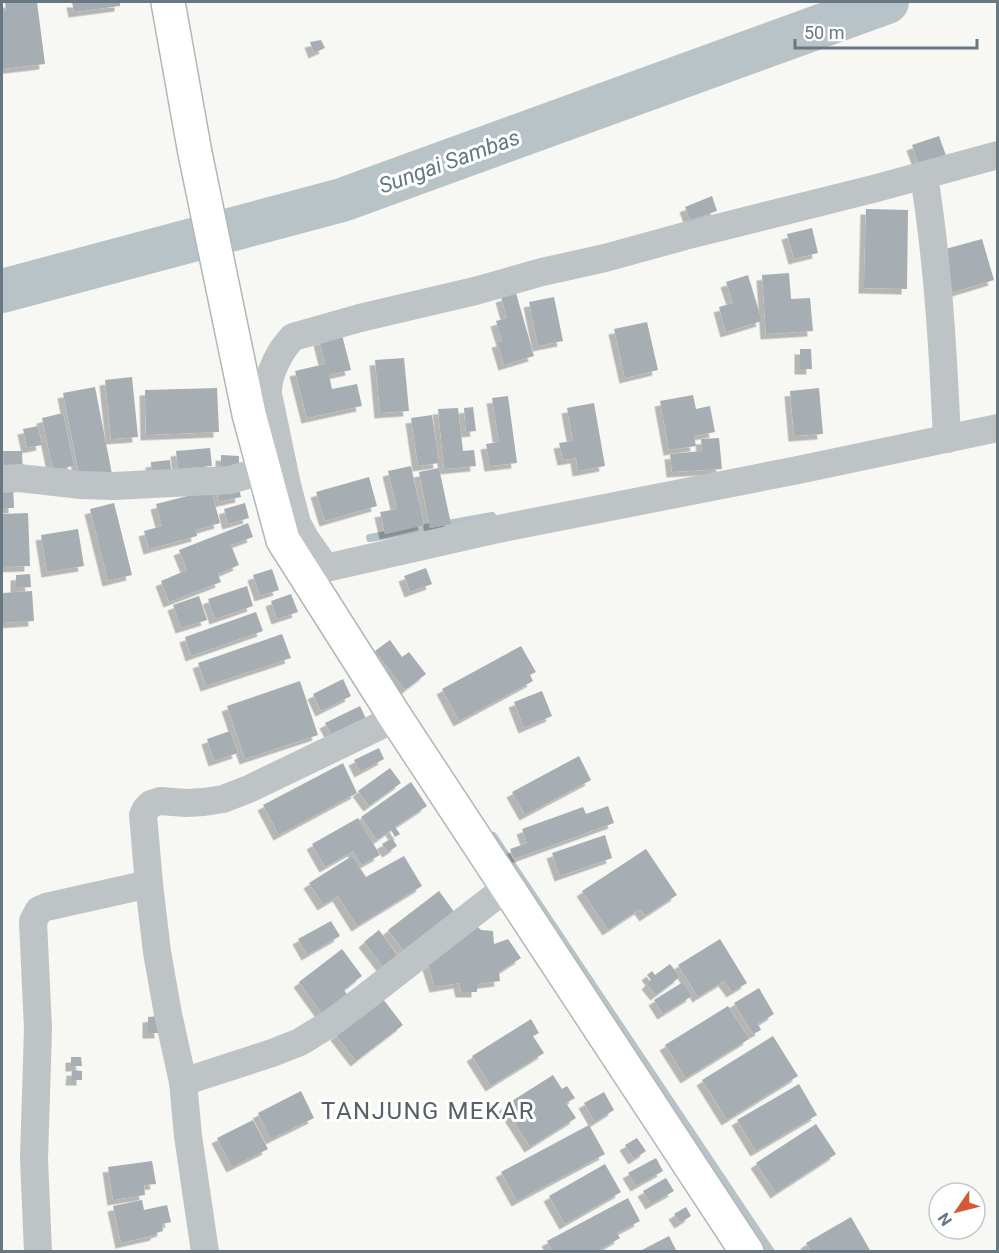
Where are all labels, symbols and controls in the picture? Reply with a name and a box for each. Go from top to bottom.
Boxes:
scale bar [795,12,976,50]
text: 50 m [804,22,844,43]
water label: Sungai Sambas [375,124,523,199]
district label: TANJUNG MEKAR [321,1097,535,1125]
north arrow [927,1181,987,1241]
text: N [934,1209,956,1229]

